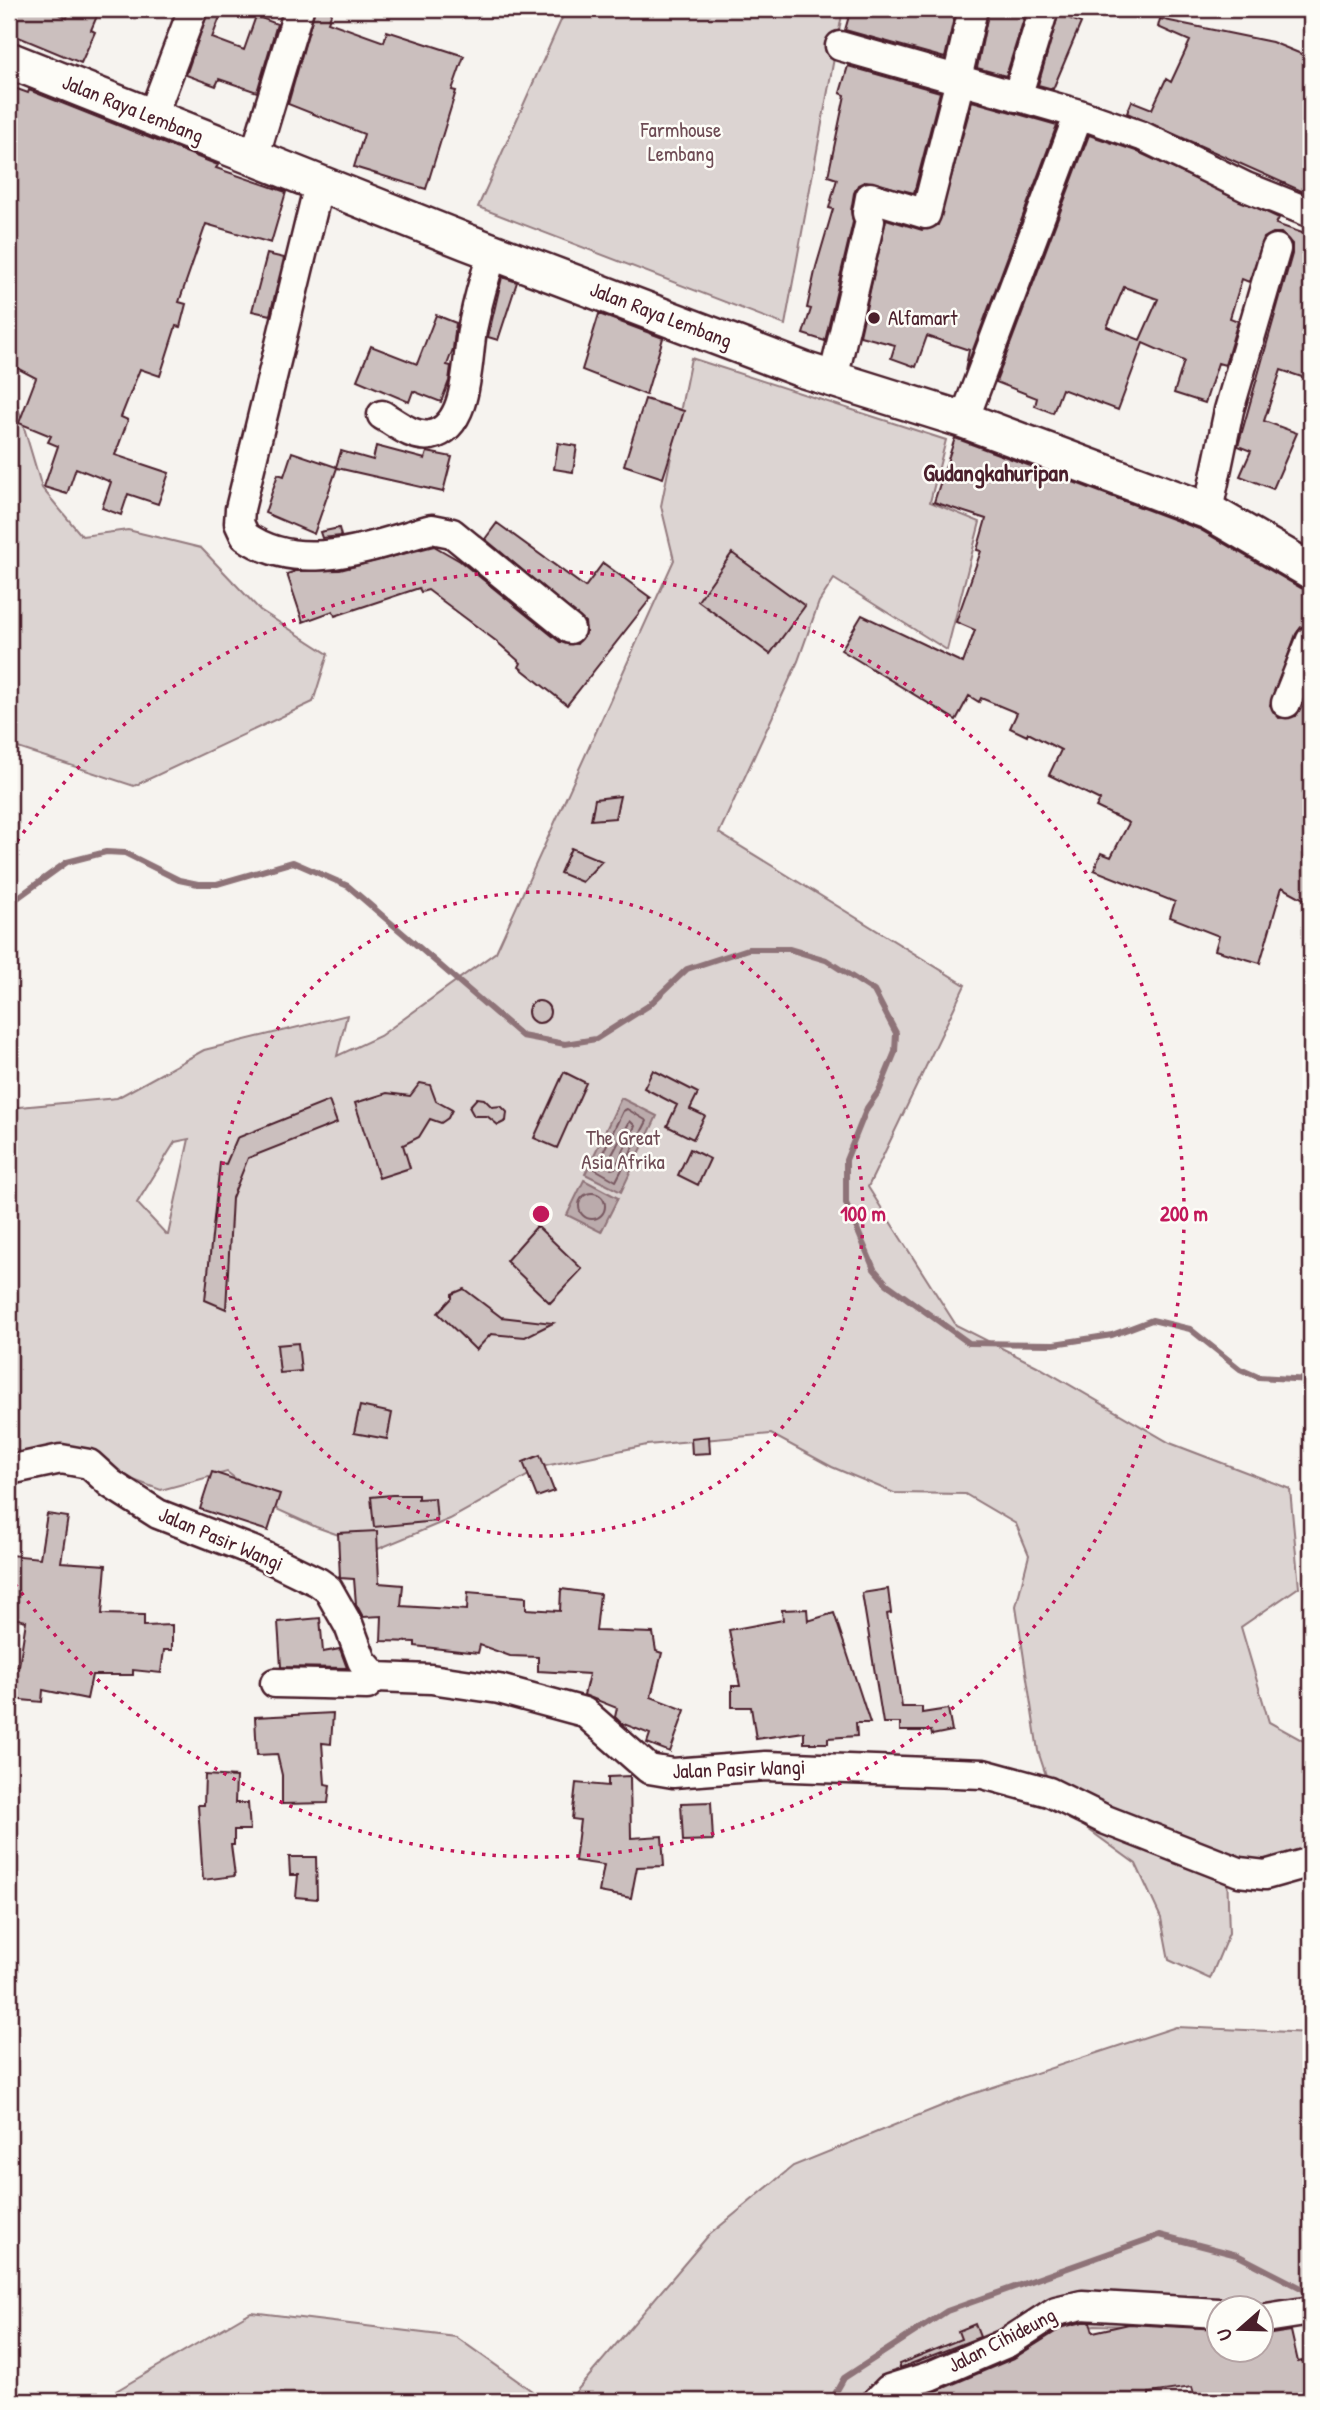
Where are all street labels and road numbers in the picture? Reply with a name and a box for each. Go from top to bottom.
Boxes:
street label: Jalan Raya Lembang [58,67,208,150]
street label: Jalan Raya Lembang [586,274,736,355]
street label: Jalan Pasir Wangi [154,1499,288,1578]
street label: Jalan Pasir Wangi [672,1752,806,1785]
street label: Jalan Cihideung [943,2300,1061,2379]

